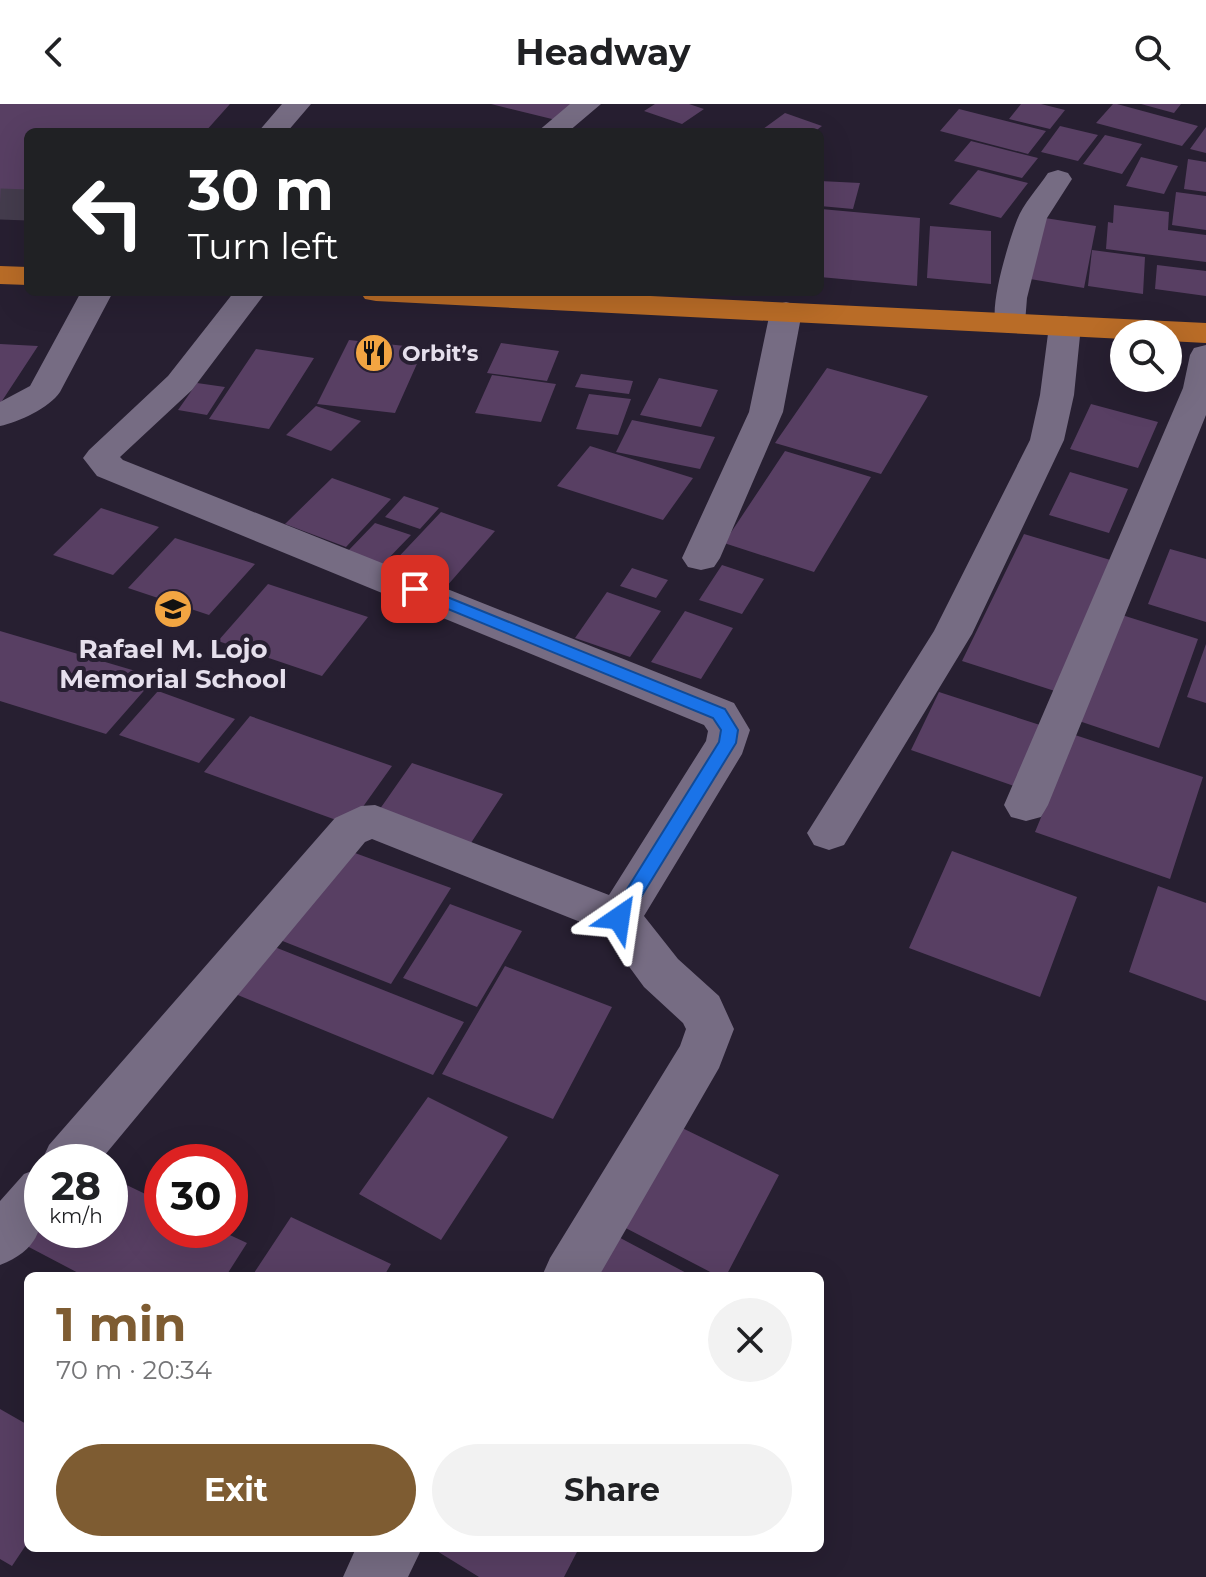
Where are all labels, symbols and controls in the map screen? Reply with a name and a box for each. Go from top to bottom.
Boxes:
icon: back [32,30,76,74]
text: Headway [516,30,690,74]
icon: search [1130,30,1174,74]
text: 30 m [188,156,334,224]
icon: left [56,160,160,264]
text: Turn left [188,224,339,268]
map controls [1110,320,1182,392]
button: search [1110,320,1182,392]
restaurant icon: Orbit’s [353,332,395,374]
place label: Orbit’s [402,340,479,367]
pin [381,555,449,623]
icon: arrive [393,567,437,611]
school or university icon: Rafael M. Lojo Memorial School [152,588,194,630]
place label: Rafael M. Lojo Memorial School [59,633,287,695]
position arrow [577,876,661,960]
speed limit sign: 30 [144,1144,248,1248]
text: 28 [51,1161,101,1210]
text: km/h [49,1204,103,1228]
text: 1 min [56,1295,186,1353]
button: close [708,1298,792,1382]
text: 70 m · 20:34 [56,1354,212,1386]
button: Exit [56,1444,416,1536]
button: Share [432,1444,792,1536]

